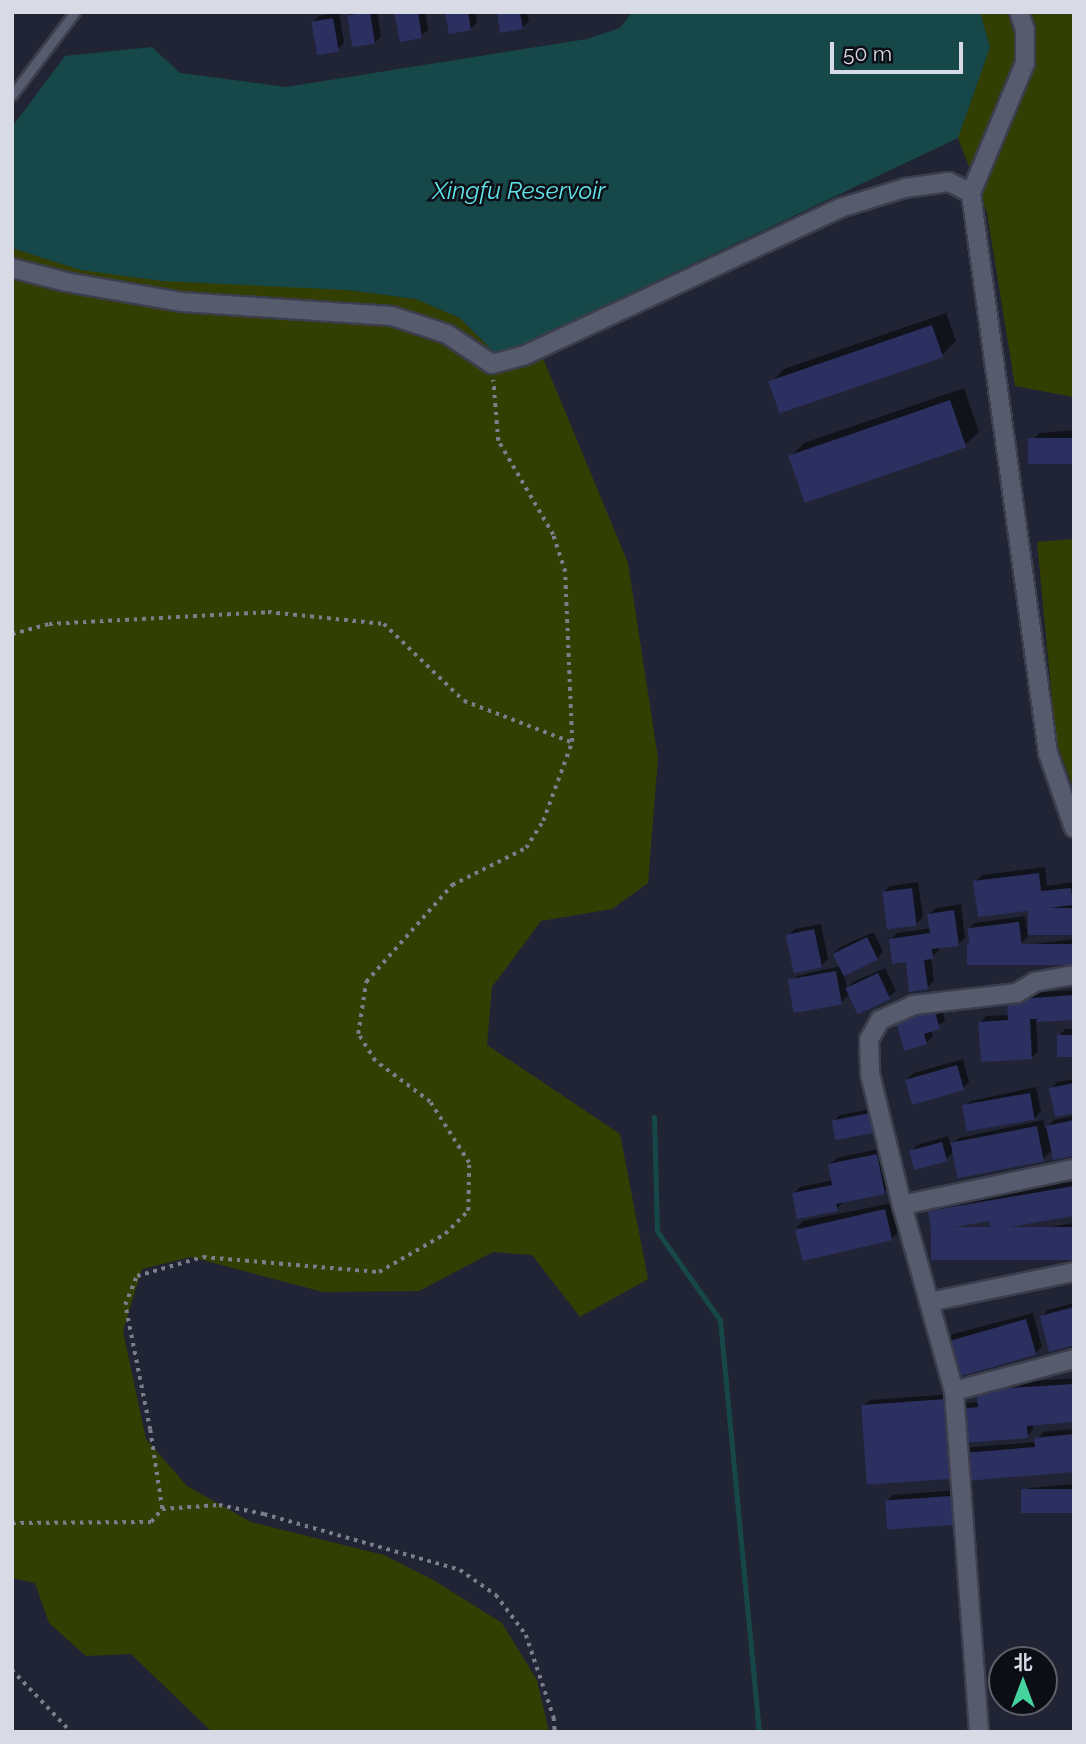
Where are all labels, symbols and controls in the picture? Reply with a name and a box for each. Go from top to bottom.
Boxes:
scale bar [834,28,967,72]
text: 50 m [843,41,892,66]
water label: Xingfu Reservoir [432,177,606,205]
north arrow [988,1646,1058,1716]
text: 北 [1013,1651,1033,1673]

